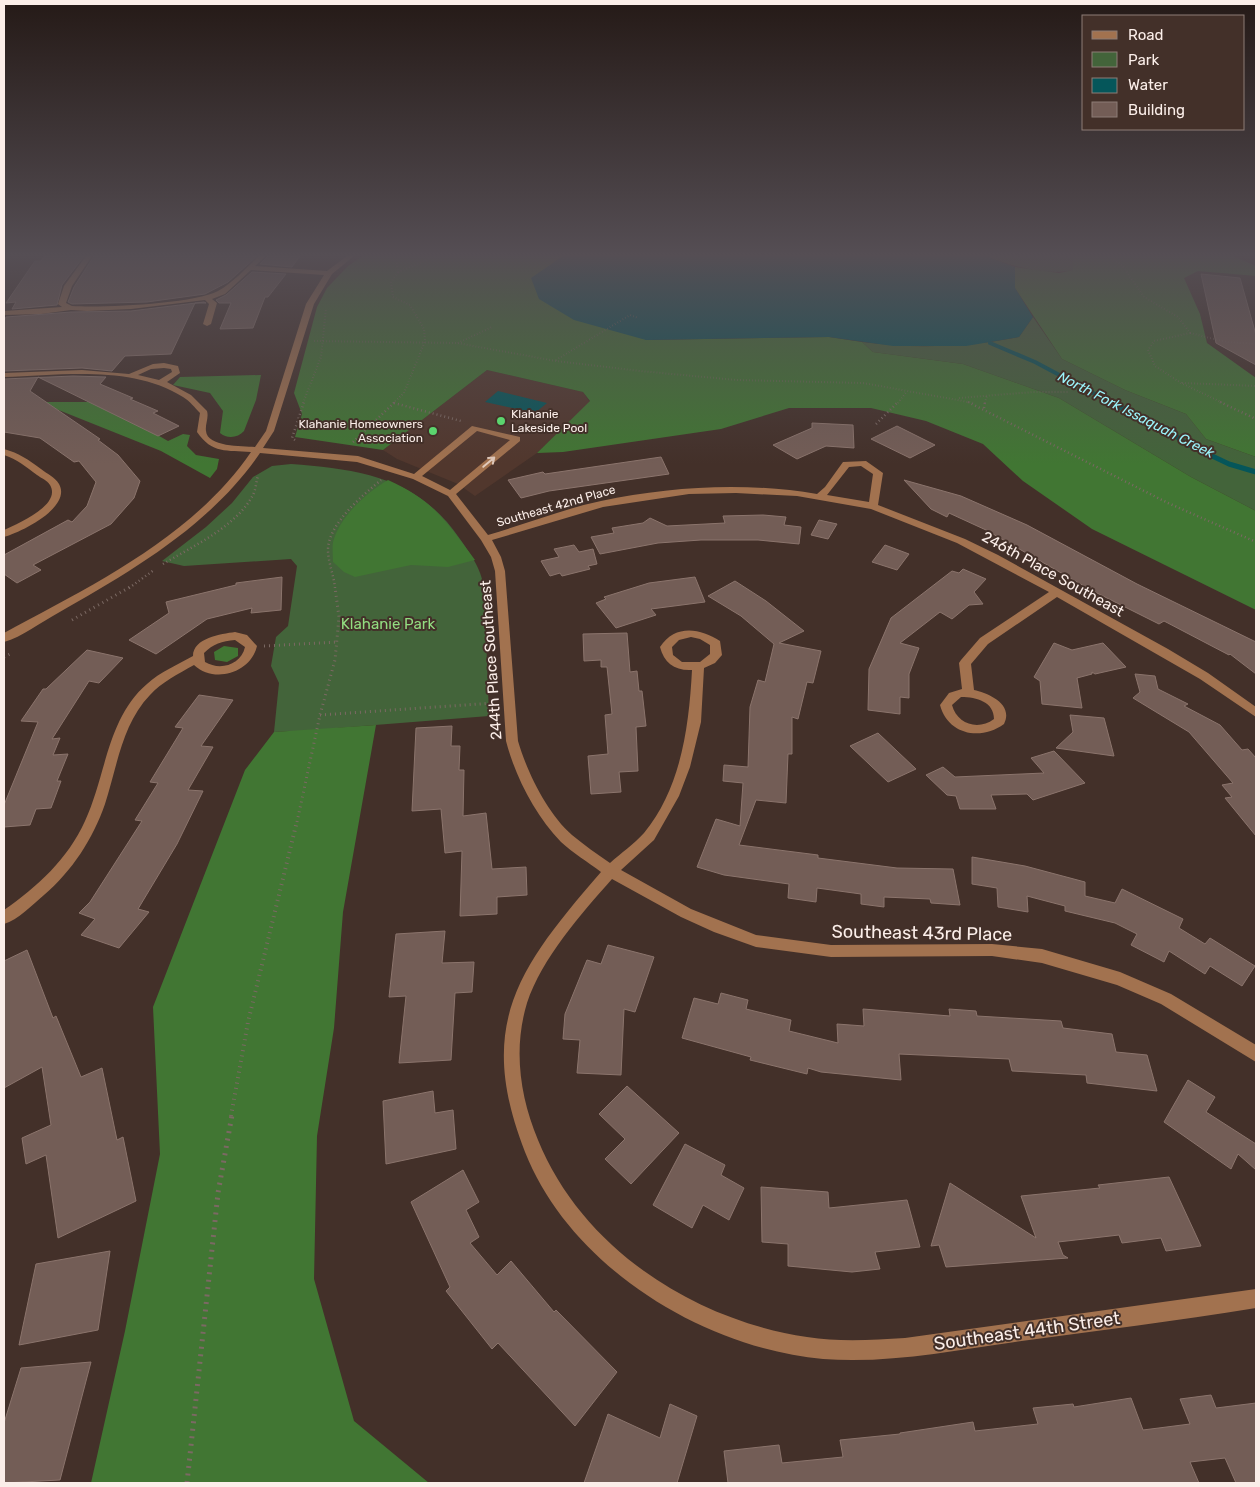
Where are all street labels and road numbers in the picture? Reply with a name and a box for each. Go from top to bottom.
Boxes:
street label: Southeast 42nd Place [495,482,617,530]
street label: 246th Place Southeast [979,527,1127,621]
street label: 244th Place Southeast [476,579,506,740]
street label: Southeast 43rd Place [831,920,1013,946]
street label: Southeast 44th Street [932,1307,1122,1355]

